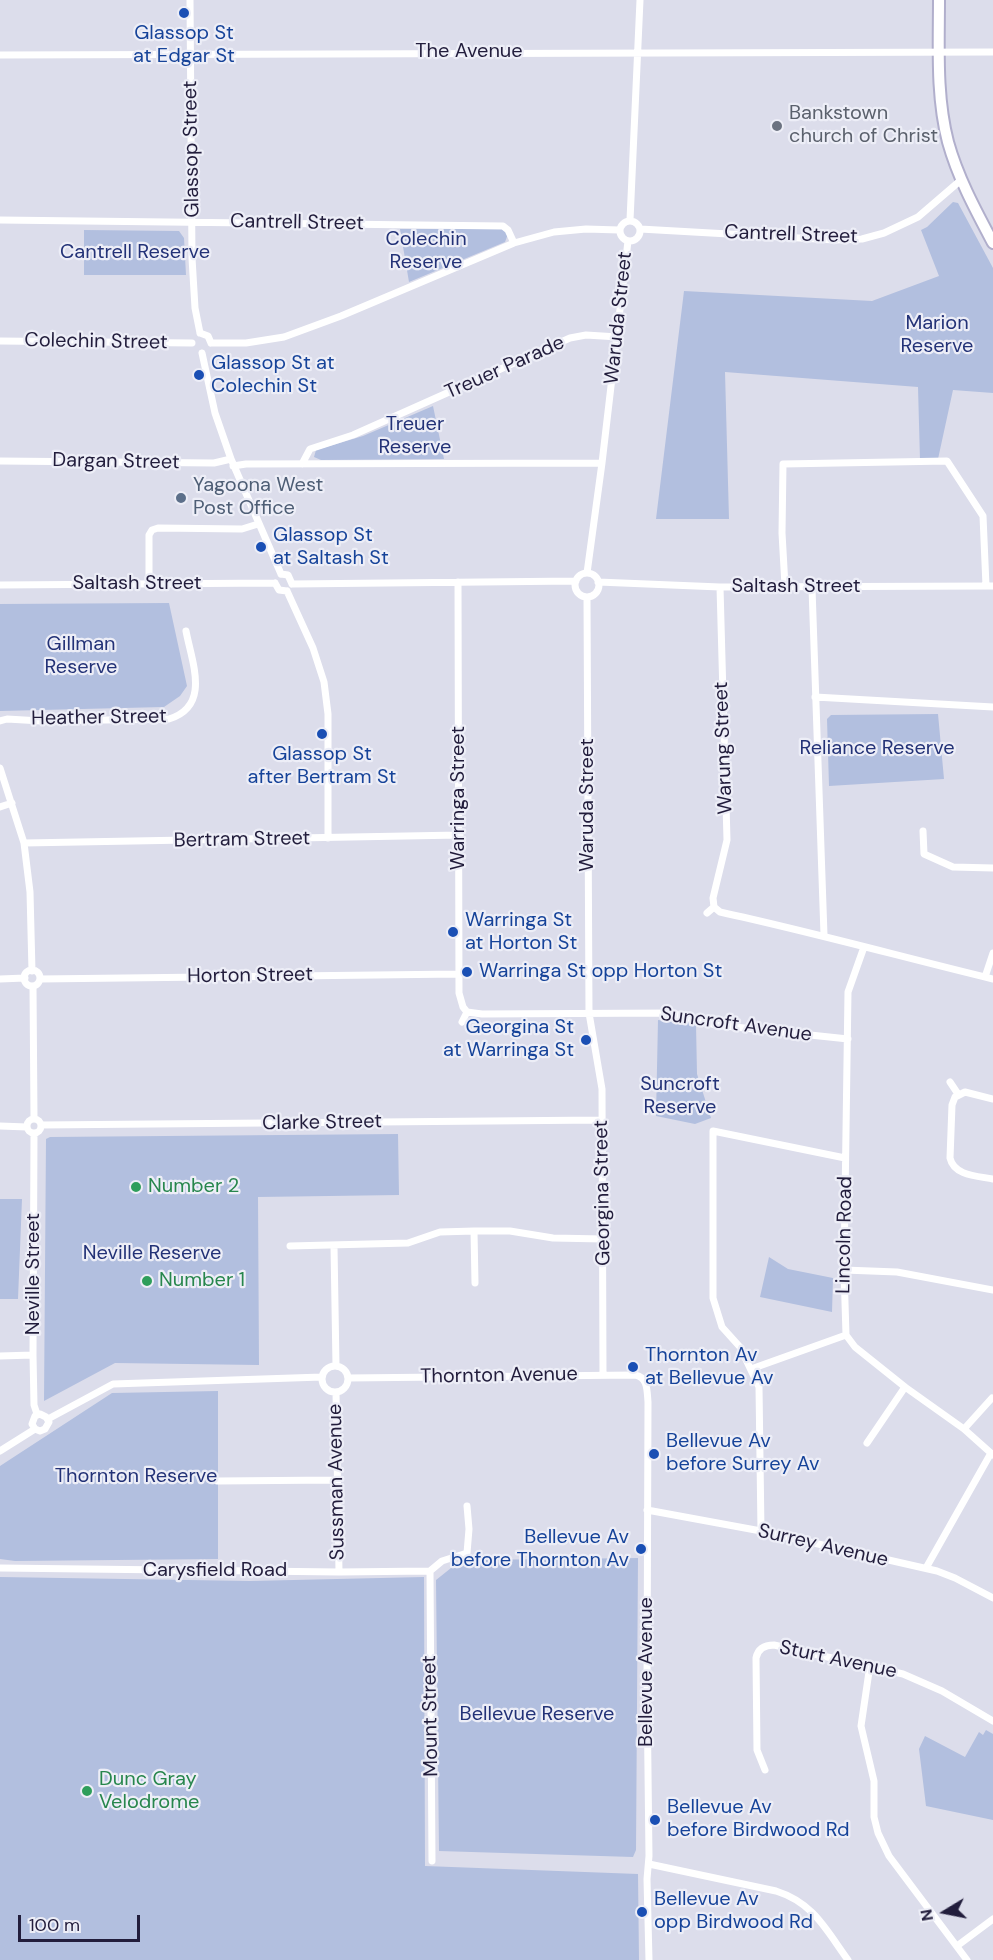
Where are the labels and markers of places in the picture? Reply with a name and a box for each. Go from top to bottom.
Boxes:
marker: Glassop St at Edgar St [177,6,191,20]
place label: Glassop St at Edgar St [133,22,235,69]
place label: Bankstown church of Christ [789,102,938,149]
marker: Bankstown church of Christ [770,119,784,133]
place label: Glassop St at Colechin St [211,352,334,399]
marker: Glassop St at Colechin St [192,368,206,382]
place label: Yagoona West Post Office [193,474,323,521]
marker: Yagoona West Post Office [174,491,188,505]
place label: Glassop St at Saltash St [273,524,389,571]
marker: Glassop St at Saltash St [254,540,268,554]
marker: Glassop St after Bertram St [315,727,329,741]
place label: Glassop St after Bertram St [248,743,396,790]
place label: Warringa St at Horton St [465,909,577,956]
marker: Warringa St at Horton St [446,925,460,939]
place label: Warringa St opp Horton St [479,960,722,984]
marker: Warringa St opp Horton St [460,965,474,979]
place label: Georgina St at Warringa St [443,1016,574,1063]
marker: Georgina St at Warringa St [579,1033,593,1047]
place label: Number 2 [148,1175,239,1199]
marker: Number 2 [129,1180,143,1194]
place label: Number 1 [159,1269,245,1293]
marker: Number 1 [140,1274,154,1288]
place label: Thornton Av at Bellevue Av [645,1344,774,1391]
marker: Thornton Av at Bellevue Av [626,1360,640,1374]
place label: Bellevue Av before Surrey Av [666,1430,820,1477]
marker: Bellevue Av before Surrey Av [647,1447,661,1461]
place label: Bellevue Av before Thornton Av [451,1526,629,1573]
marker: Bellevue Av before Thornton Av [634,1542,648,1556]
place label: Dunc Gray Velodrome [99,1768,199,1815]
marker: Dunc Gray Velodrome [80,1784,94,1798]
place label: Bellevue Av before Birdwood Rd [667,1796,850,1843]
marker: Bellevue Av before Birdwood Rd [648,1813,662,1827]
place label: Bellevue Av opp Birdwood Rd [654,1888,813,1935]
marker: Bellevue Av opp Birdwood Rd [635,1905,649,1919]

